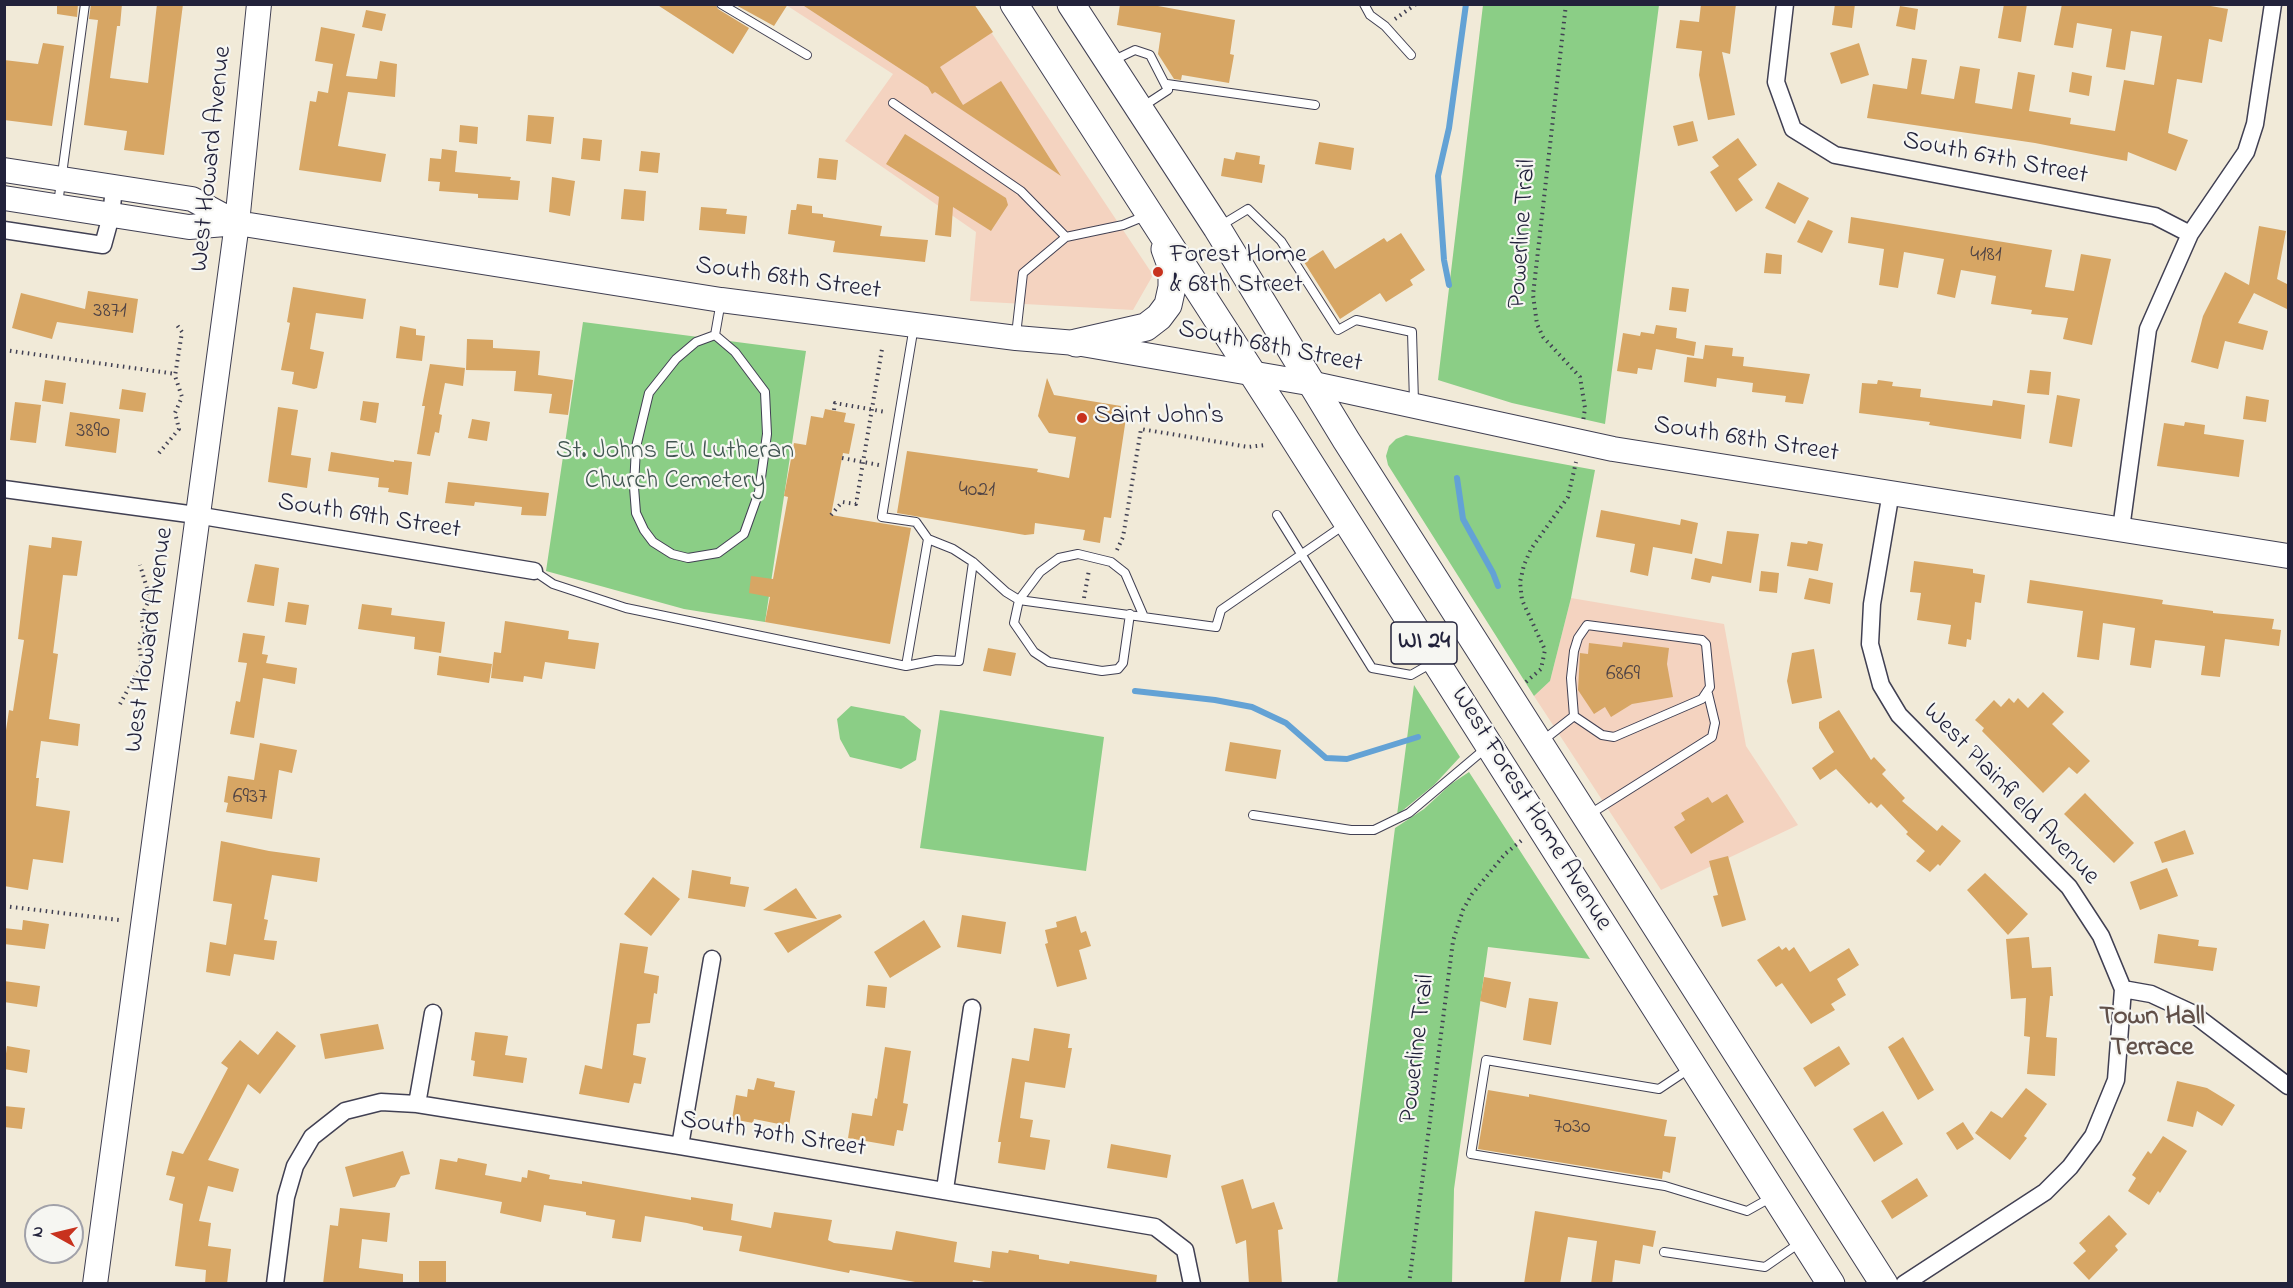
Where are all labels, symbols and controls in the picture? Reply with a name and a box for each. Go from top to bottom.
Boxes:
street label: West Howard Avenue [186,45,240,273]
street label: South 67th Street [1900,127,2090,193]
street label: Powerline Trail [1503,158,1545,310]
place label: Forest Home & 68th Street [1170,241,1307,302]
house number: 4181 [1970,243,2002,269]
street label: South 68th Street [693,252,883,308]
marker: Forest Home & 68th Street [1151,265,1165,279]
house number: 3871 [93,299,127,325]
street label: South 68th Street [1175,315,1365,381]
place label: Saint John's [1094,402,1224,434]
marker: Saint John's [1075,411,1089,425]
street label: South 68th Street [1651,411,1841,471]
house number: 3890 [76,419,110,445]
park label: St. Johns EU Lutheran Church Cemetery [556,437,794,498]
house number: 4021 [959,478,995,504]
street label: South 69th Street [275,488,463,548]
street label: West Howard Avenue [120,525,182,755]
road number: WI 24 [1391,622,1457,664]
house number: 6869 [1606,662,1640,688]
street label: West Forest Home Avenue [1442,683,1618,937]
street label: West Plainfield Avenue [1915,697,2105,893]
house number: 6937 [233,785,267,811]
street label: Powerline Trail [1394,973,1444,1125]
district label: Town Hall Terrace [2099,1003,2205,1066]
street label: South 70th Street [678,1106,868,1166]
house number: 7030 [1553,1115,1591,1141]
north arrow [24,1204,84,1264]
text: N [26,1225,51,1239]

